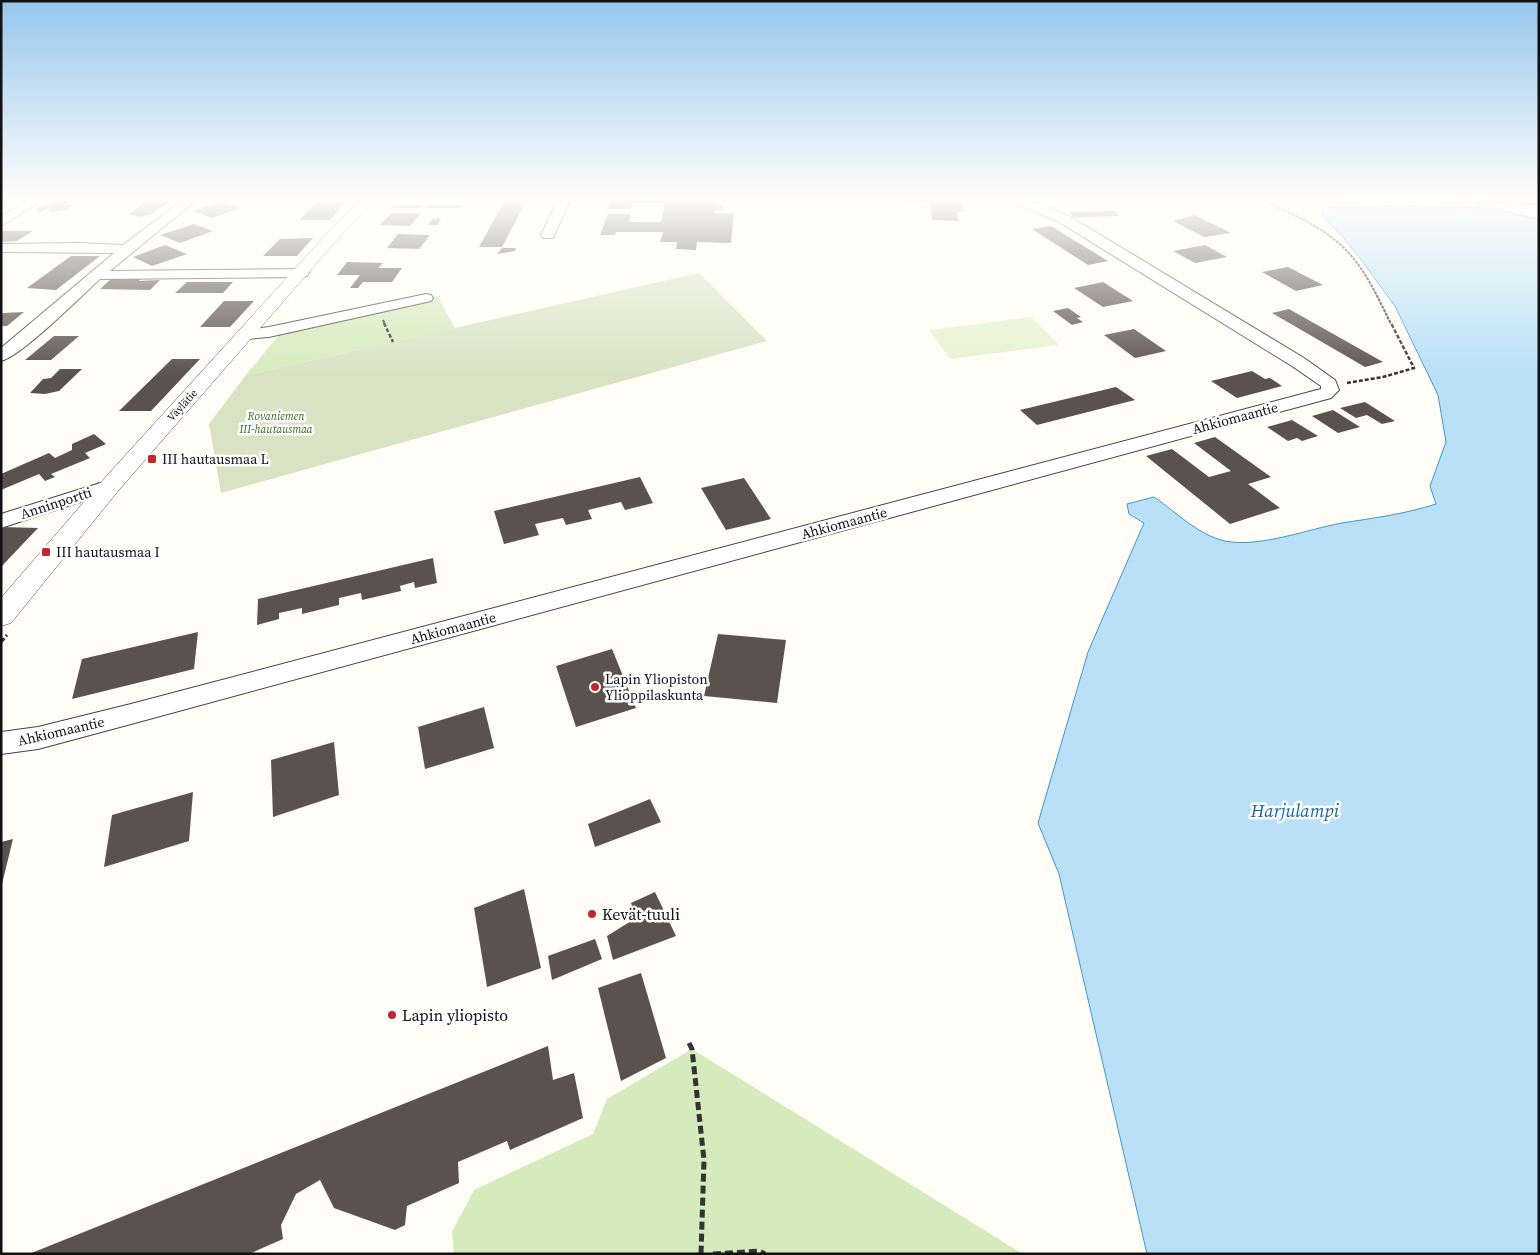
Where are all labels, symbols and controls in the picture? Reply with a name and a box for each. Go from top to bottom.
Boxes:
street label: Väylätie [164,386,201,425]
street label: Ahkiomaantie [1190,397,1280,439]
park label: Rovaniemen III-hautausmaa [238,409,313,437]
place label: III hautausmaa L [162,449,269,469]
marker: III hautausmaa L [146,453,158,465]
street label: Anninportti [18,482,94,524]
street label: Ahkiomaantie [799,502,889,544]
place label: III hautausmaa I [56,542,160,562]
marker: III hautausmaa I [40,546,52,558]
street label: Ahkiomaantie [408,607,498,649]
place label: Lapin Yliopiston Ylioppilaskunta [605,669,708,705]
marker: Lapin Yliopiston Ylioppilaskunta [589,681,601,693]
street label: Ahkiomaantie [16,711,106,751]
water label: Harjulampi [1250,798,1340,823]
place label: Kevät-tuuli [602,903,680,925]
marker: Kevät-tuuli [586,908,598,920]
place label: Lapin yliopisto [402,1004,508,1026]
marker: Lapin yliopisto [386,1009,398,1021]

